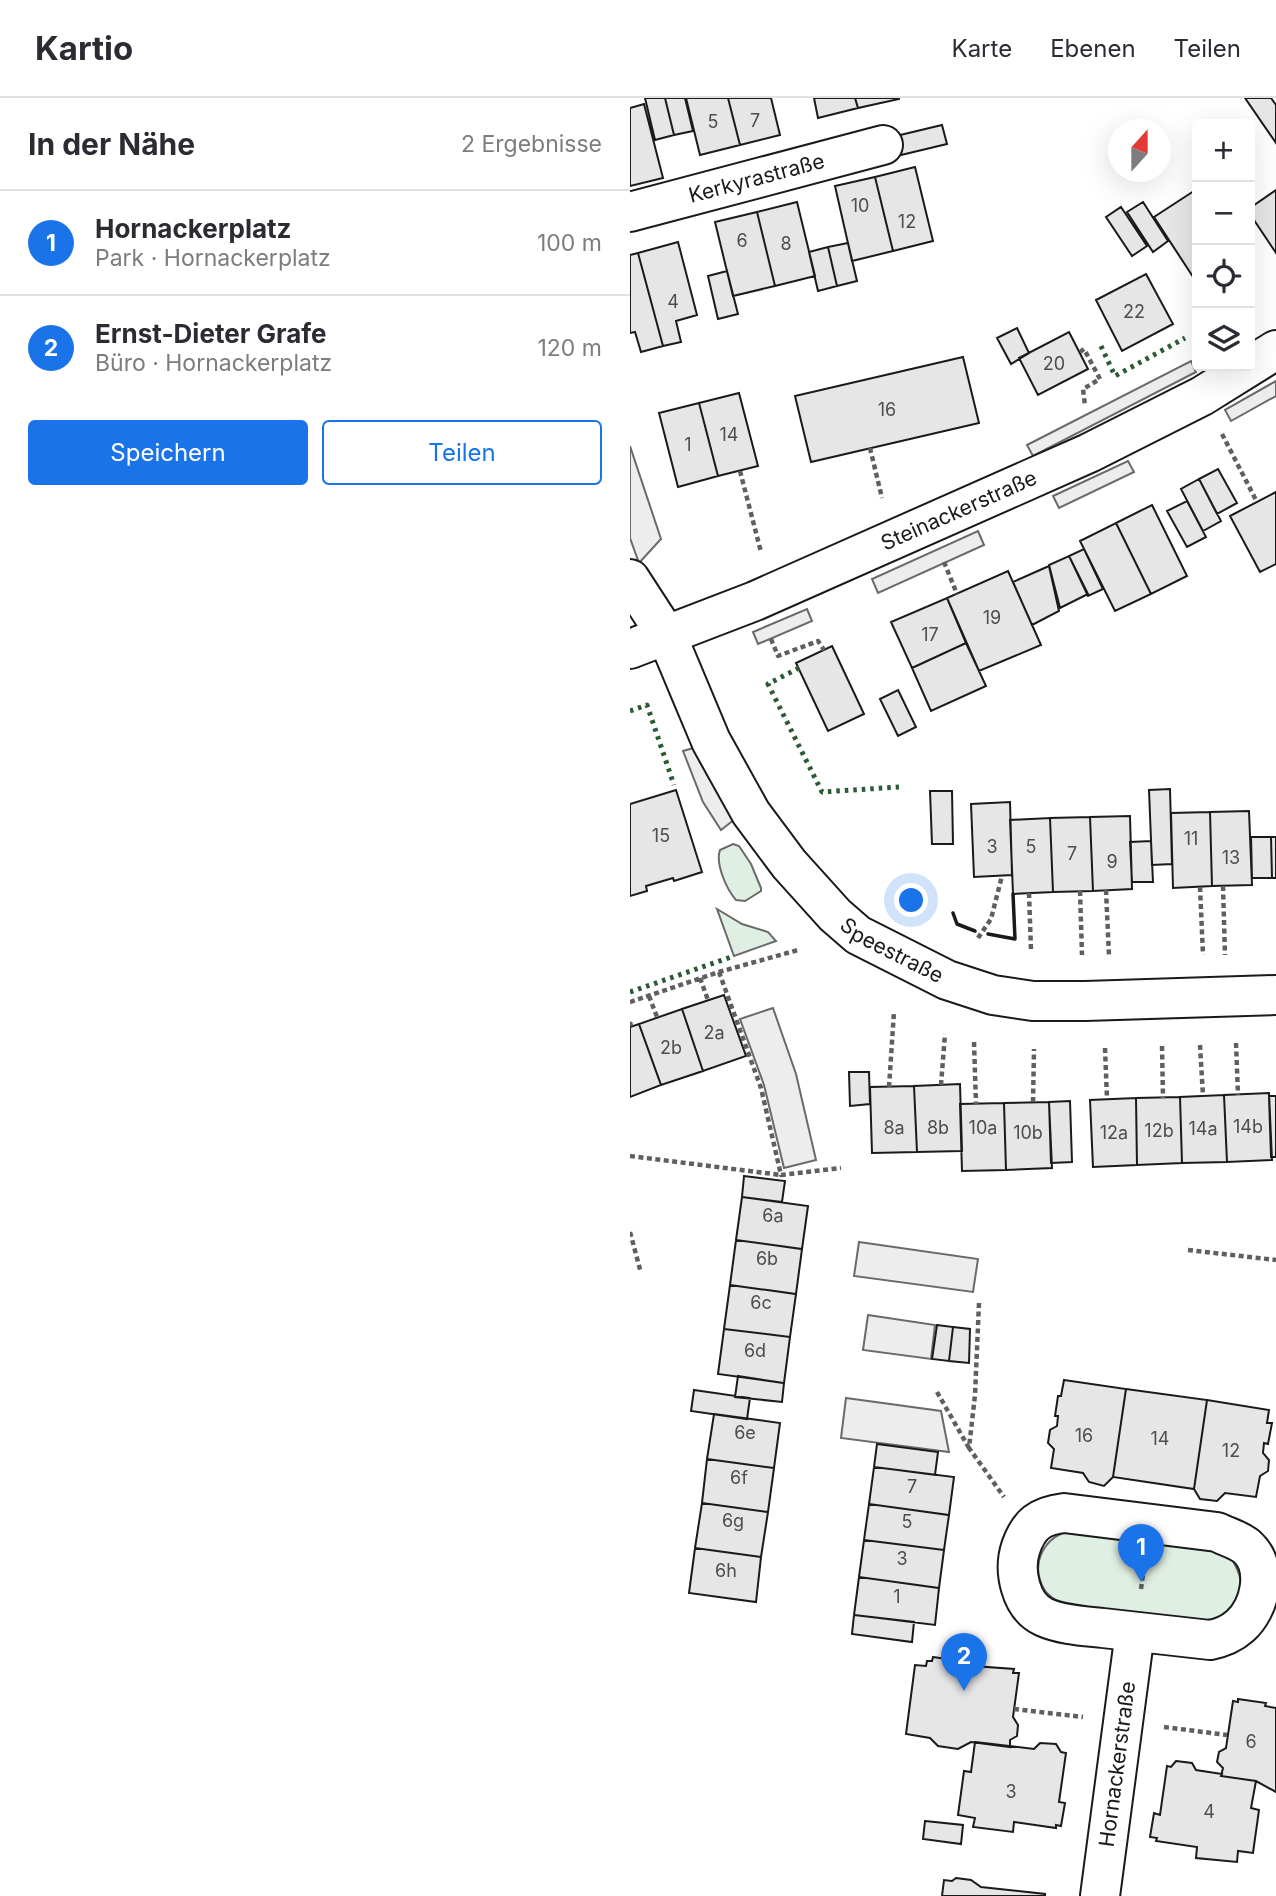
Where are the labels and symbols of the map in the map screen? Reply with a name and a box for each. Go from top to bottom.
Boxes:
house number: 7 [750,110,760,131]
house number: 5 [708,111,718,132]
north arrow [1108,119,1171,182]
street label: Kerkyrastraße [686,148,827,208]
house number: 10 [851,195,869,216]
house number: 12 [898,211,916,232]
house number: 6 [736,230,748,251]
house number: 8 [780,233,792,254]
house number: 4 [667,291,679,312]
house number: 22 [1123,301,1145,322]
house number: 20 [1043,353,1065,374]
house number: 16 [878,399,896,420]
house number: 14 [720,424,738,445]
house number: 1 [684,434,692,455]
street label: Steinackerstraße [877,465,1041,556]
house number: 19 [983,607,1001,628]
house number: 17 [921,624,939,645]
house number: 15 [652,825,670,846]
house number: 11 [1184,828,1198,849]
house number: 3 [986,836,998,857]
house number: 5 [1026,836,1036,857]
house number: 7 [1067,843,1077,864]
house number: 13 [1222,847,1240,868]
house number: 9 [1106,851,1118,872]
your location [894,883,928,917]
street label: Speestraße [835,912,948,988]
house number: 2a [703,1022,725,1043]
house number: 2b [660,1037,682,1058]
house number: 14b [1233,1116,1263,1137]
house number: 8a [883,1117,905,1138]
house number: 8b [927,1117,949,1138]
house number: 10a [969,1117,997,1138]
house number: 14a [1188,1118,1218,1139]
house number: 12b [1144,1120,1174,1141]
house number: 10b [1013,1122,1043,1143]
house number: 12a [1100,1122,1128,1143]
house number: 6a [762,1205,784,1226]
house number: 6b [756,1248,778,1269]
house number: 6c [750,1292,772,1313]
house number: 6d [744,1340,766,1361]
house number: 6e [734,1422,756,1443]
house number: 16 [1075,1425,1093,1446]
house number: 14 [1151,1428,1169,1449]
house number: 12 [1222,1440,1240,1461]
house number: 6f [730,1467,748,1488]
house number: 7 [907,1476,917,1497]
house number: 6g [722,1510,744,1531]
house number: 5 [902,1511,912,1532]
pin: 1 [1118,1524,1164,1582]
house number: 3 [896,1548,908,1569]
house number: 6h [715,1560,737,1581]
house number: 1 [893,1586,901,1607]
pin: 2 [941,1633,987,1691]
street label: Hornackerstraße [1094,1680,1140,1848]
house number: 6 [1245,1731,1257,1752]
house number: 3 [1005,1781,1017,1802]
house number: 4 [1203,1801,1215,1822]

